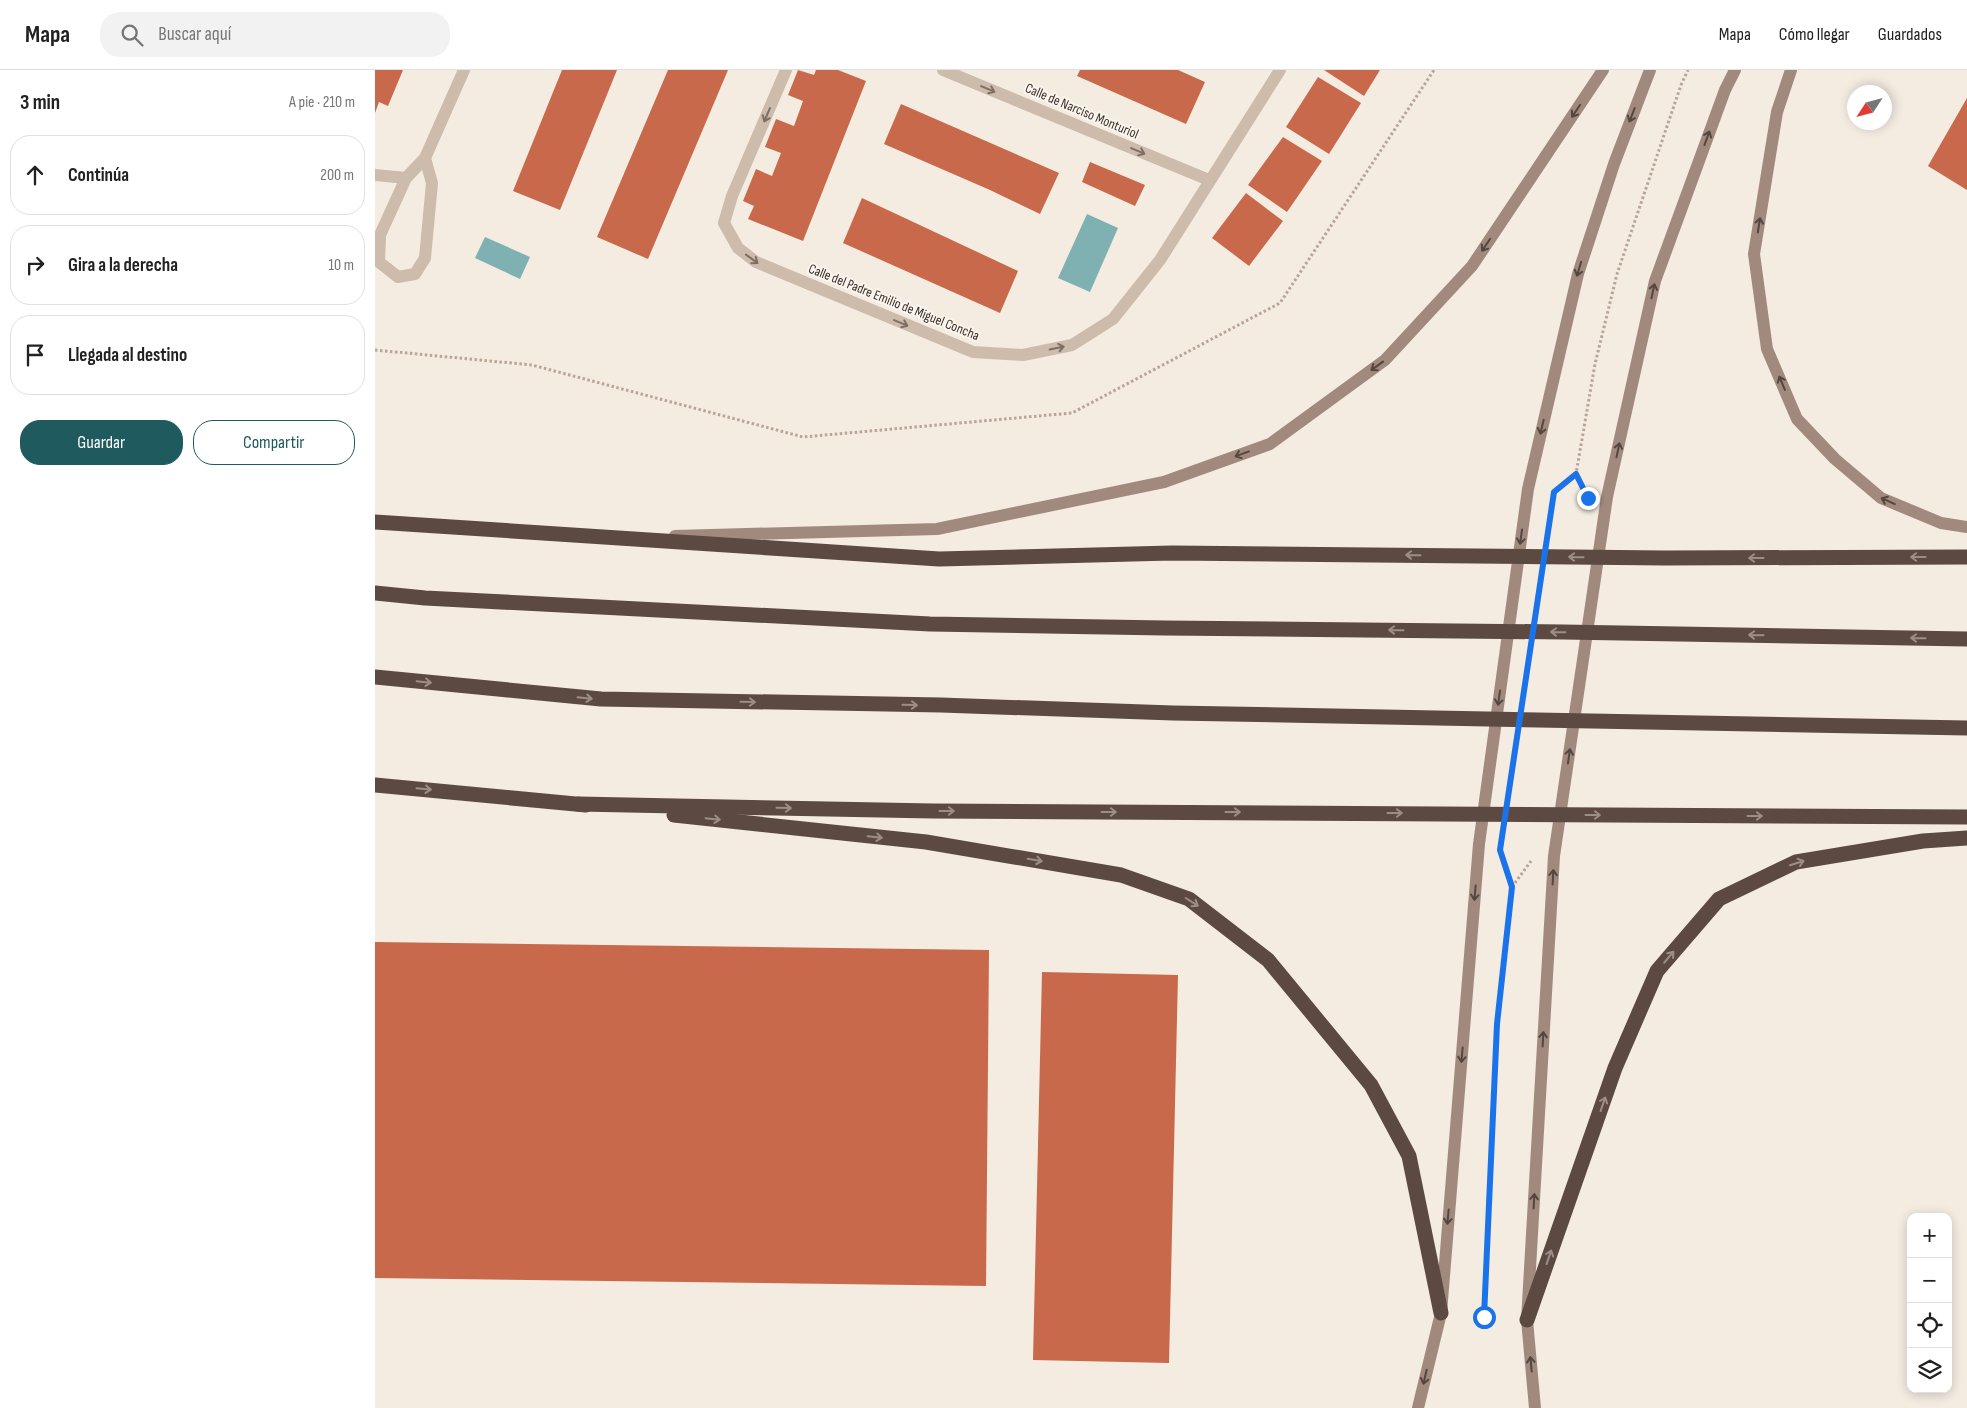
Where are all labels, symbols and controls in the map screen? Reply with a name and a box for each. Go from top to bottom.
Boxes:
search box [100,12,450,57]
text: Mapa [25,20,70,49]
icon: search [118,21,146,49]
text: Buscar aquí [158,23,231,46]
text: Mapa [1719,24,1751,45]
text: Cómo llegar [1779,24,1850,45]
text: Guardados [1878,24,1942,45]
street label: Calle de Narciso Monturiol [1023,79,1141,143]
one-way arrow [980,84,995,94]
north arrow [1847,85,1892,130]
text: 3 min [20,90,60,115]
text: A pie · 210 m [289,93,355,112]
one-way arrow [1571,103,1581,117]
one-way arrow [761,107,771,122]
one-way arrow [1627,107,1636,123]
one-way arrow [1703,131,1712,146]
one-way arrow [1130,147,1145,156]
icon: ahead [21,161,49,189]
text: Continúa [68,164,129,187]
text: 200 m [320,166,354,185]
one-way arrow [1754,217,1764,233]
one-way arrow [1480,238,1490,252]
icon: right [21,251,49,279]
one-way arrow [745,253,758,264]
text: Gira a la derecha [68,254,178,277]
text: 10 m [328,256,354,275]
street label: Calle del Padre Emilio de Miguel Concha [806,260,982,344]
one-way arrow [1574,261,1584,277]
one-way arrow [1649,284,1658,300]
one-way arrow [893,318,908,328]
icon: arrive [21,341,49,369]
one-way arrow [1048,343,1064,352]
text: Llegada al destino [68,344,187,367]
one-way arrow [1370,361,1384,371]
one-way arrow [1776,376,1786,391]
one-way arrow [1537,419,1546,435]
button: Guardar [20,420,183,465]
button: Compartir [193,420,355,465]
one-way arrow [1614,442,1623,458]
one-way arrow [1235,450,1250,459]
route end [1577,487,1600,510]
one-way arrow [1881,496,1896,506]
one-way arrow [1516,529,1526,545]
one-way arrow [1406,551,1422,560]
one-way arrow [1568,552,1584,562]
one-way arrow [1911,552,1927,562]
one-way arrow [1748,553,1764,563]
one-way arrow [1388,625,1404,635]
one-way arrow [1551,627,1567,636]
one-way arrow [1748,630,1764,640]
one-way arrow [1911,633,1927,643]
one-way arrow [415,677,431,687]
one-way arrow [1494,690,1504,706]
one-way arrow [577,693,593,703]
one-way arrow [739,697,755,707]
one-way arrow [902,700,918,709]
one-way arrow [1564,748,1574,764]
one-way arrow [415,784,431,794]
one-way arrow [776,803,792,813]
one-way arrow [938,806,954,816]
one-way arrow [1100,807,1117,817]
one-way arrow [1224,807,1240,817]
one-way arrow [1386,808,1403,818]
one-way arrow [1584,810,1600,819]
one-way arrow [1747,811,1763,820]
one-way arrow [705,814,721,824]
one-way arrow [866,832,882,842]
one-way arrow [1027,856,1043,866]
one-way arrow [1789,858,1804,867]
one-way arrow [1548,869,1557,885]
one-way arrow [1470,884,1480,900]
one-way arrow [1184,897,1198,907]
one-way arrow [1664,950,1675,963]
one-way arrow [1539,1031,1548,1047]
one-way arrow [1457,1046,1466,1062]
one-way arrow [1599,1097,1608,1112]
one-way arrow [1530,1194,1539,1210]
one-way arrow [1444,1208,1453,1224]
map controls [1907,1213,1952,1393]
button: + [1907,1213,1952,1258]
one-way arrow [1545,1250,1554,1266]
button: − [1907,1258,1952,1303]
button: locate [1907,1303,1952,1348]
route start [1473,1306,1496,1329]
button: layers [1907,1348,1952,1393]
one-way arrow [1526,1356,1536,1372]
one-way arrow [1420,1369,1429,1385]

